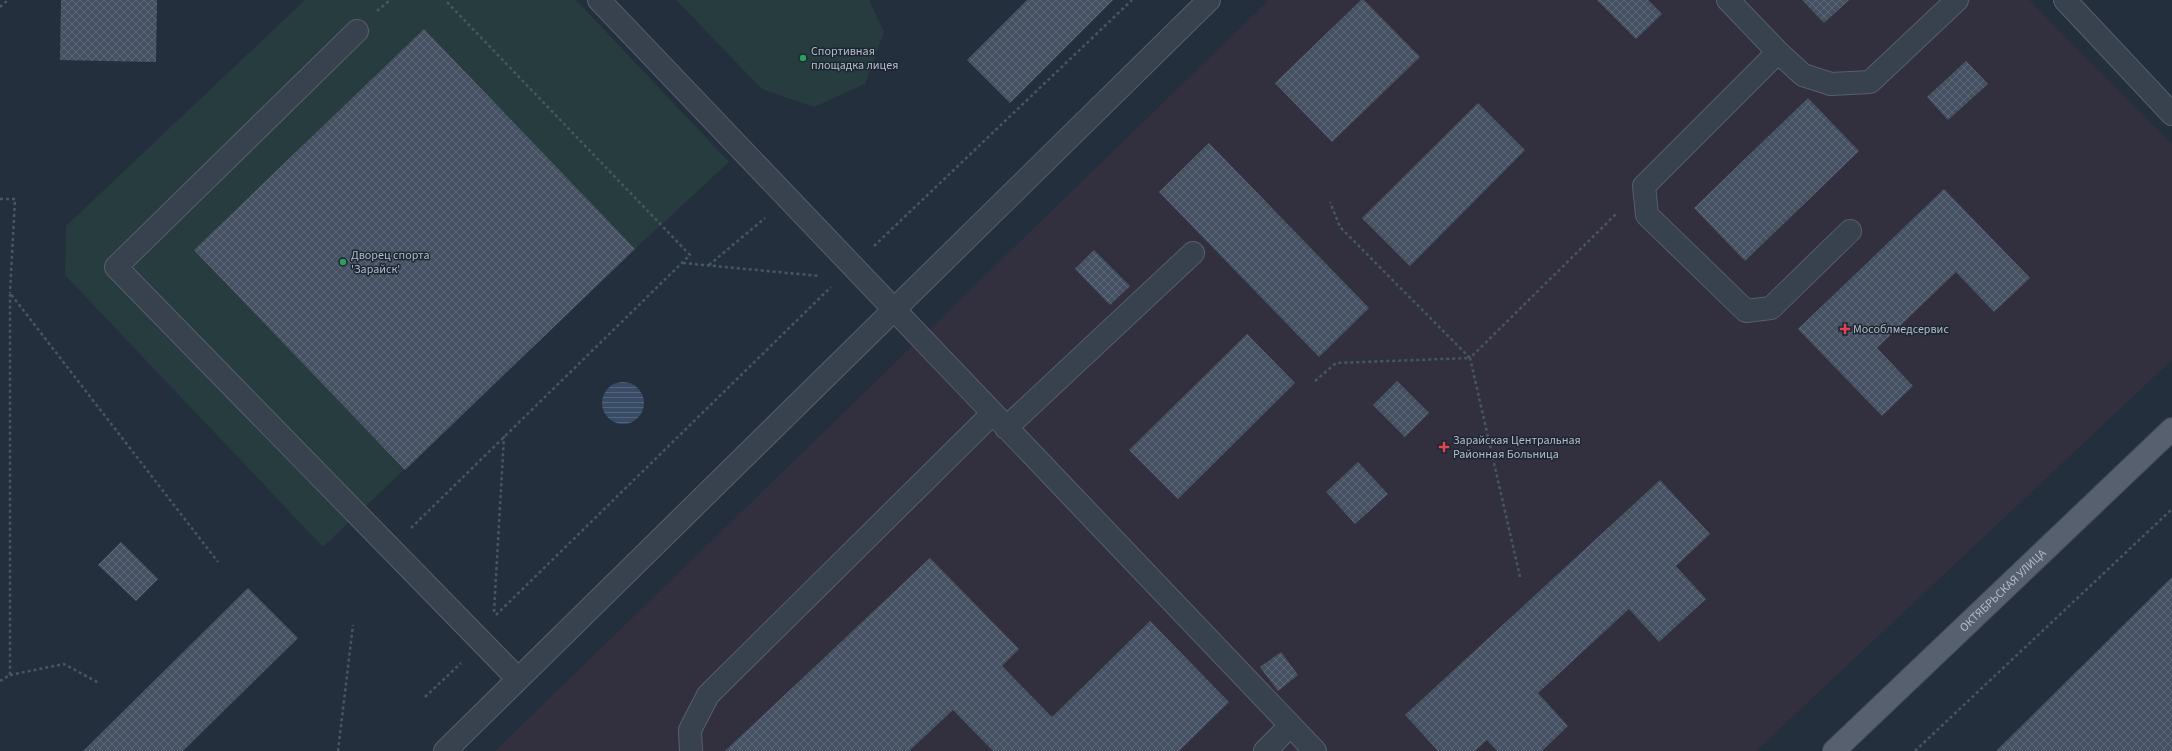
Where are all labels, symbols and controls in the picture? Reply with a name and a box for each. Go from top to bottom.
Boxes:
place label: Спортивная площадка лицея [811,43,898,74]
marker: Спортивная площадка лицея [798,53,808,63]
place label: Дворец спорта 'Зарайск' [351,247,429,278]
marker: Дворец спорта 'Зарайск' [338,257,348,267]
place label: Мособлмедсервис [1853,321,1949,338]
marker: Мособлмедсервис [1840,324,1850,334]
place label: Зарайская Центральная Районная Больница [1453,432,1581,463]
marker: Зарайская Центральная Районная Больница [1438,441,1450,453]
street label: ОКТЯБРЬСКАЯ УЛИЦА [1956,545,2050,636]

